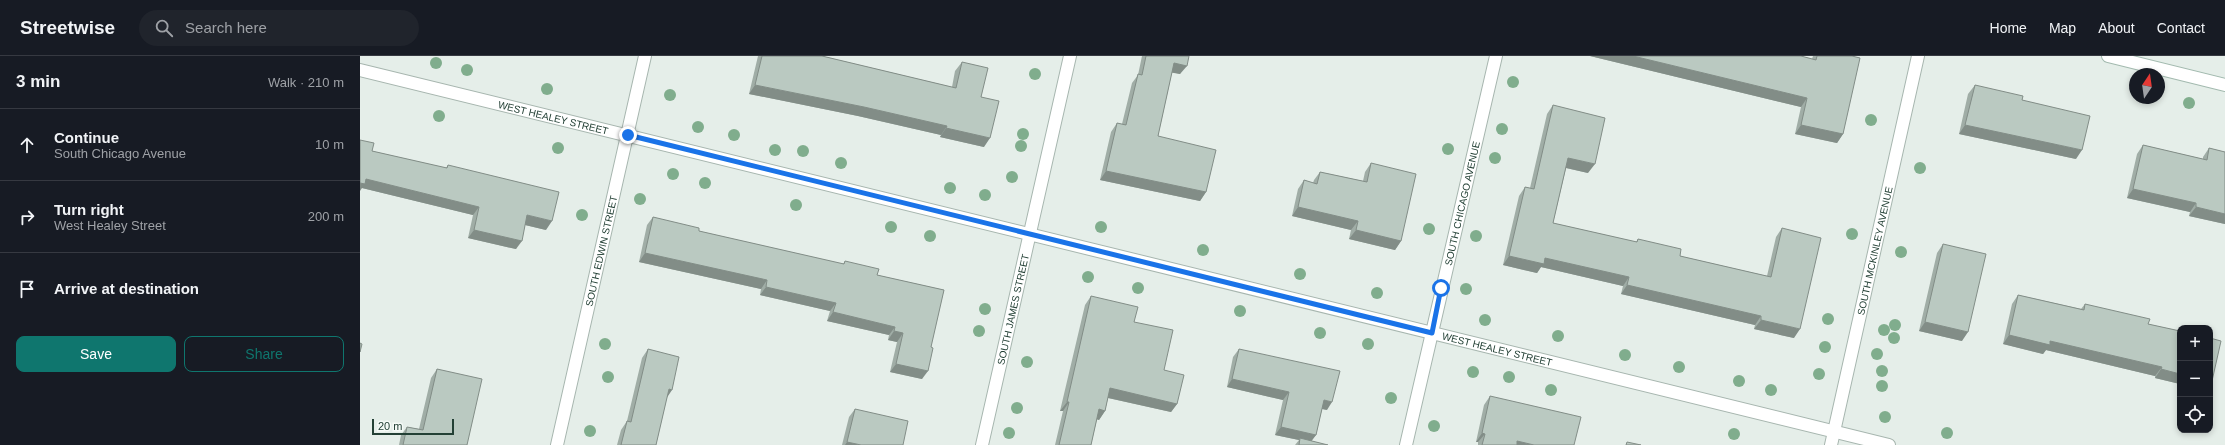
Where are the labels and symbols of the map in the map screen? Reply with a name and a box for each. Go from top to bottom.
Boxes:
north arrow [2129,68,2165,104]
street label: WEST HEALEY STREET [497,99,609,136]
route end [619,126,637,144]
street label: SOUTH CHICAGO AVENUE [1442,140,1482,267]
street label: SOUTH MCKINLEY AVENUE [1855,185,1894,316]
street label: SOUTH EDWIN STREET [583,194,619,307]
street label: SOUTH JAMES STREET [995,253,1031,366]
route start [1432,279,1450,297]
street label: WEST HEALEY STREET [1441,330,1554,368]
scale bar [372,417,454,436]

